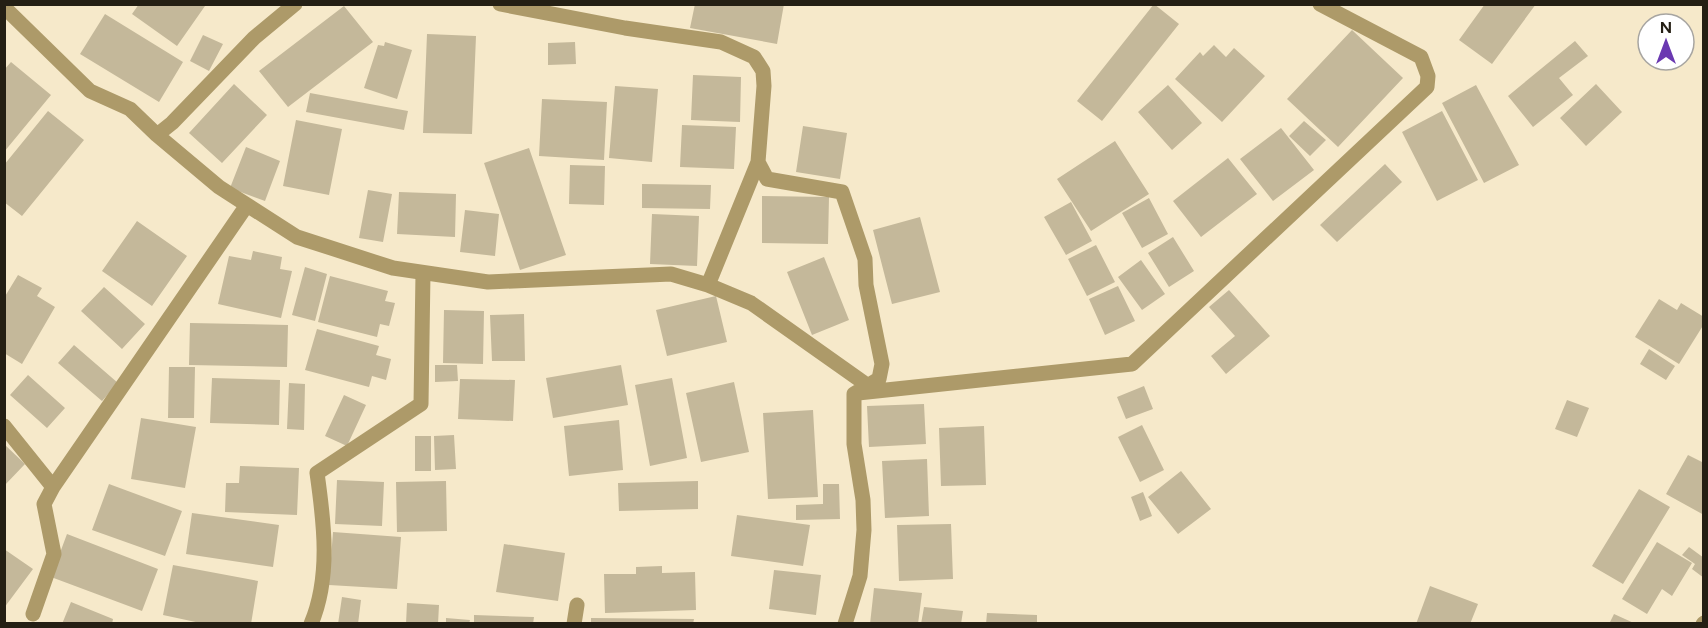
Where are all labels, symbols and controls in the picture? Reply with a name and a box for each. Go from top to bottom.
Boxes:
north arrow [1636,12,1696,72]
text: N [1660,18,1672,37]

